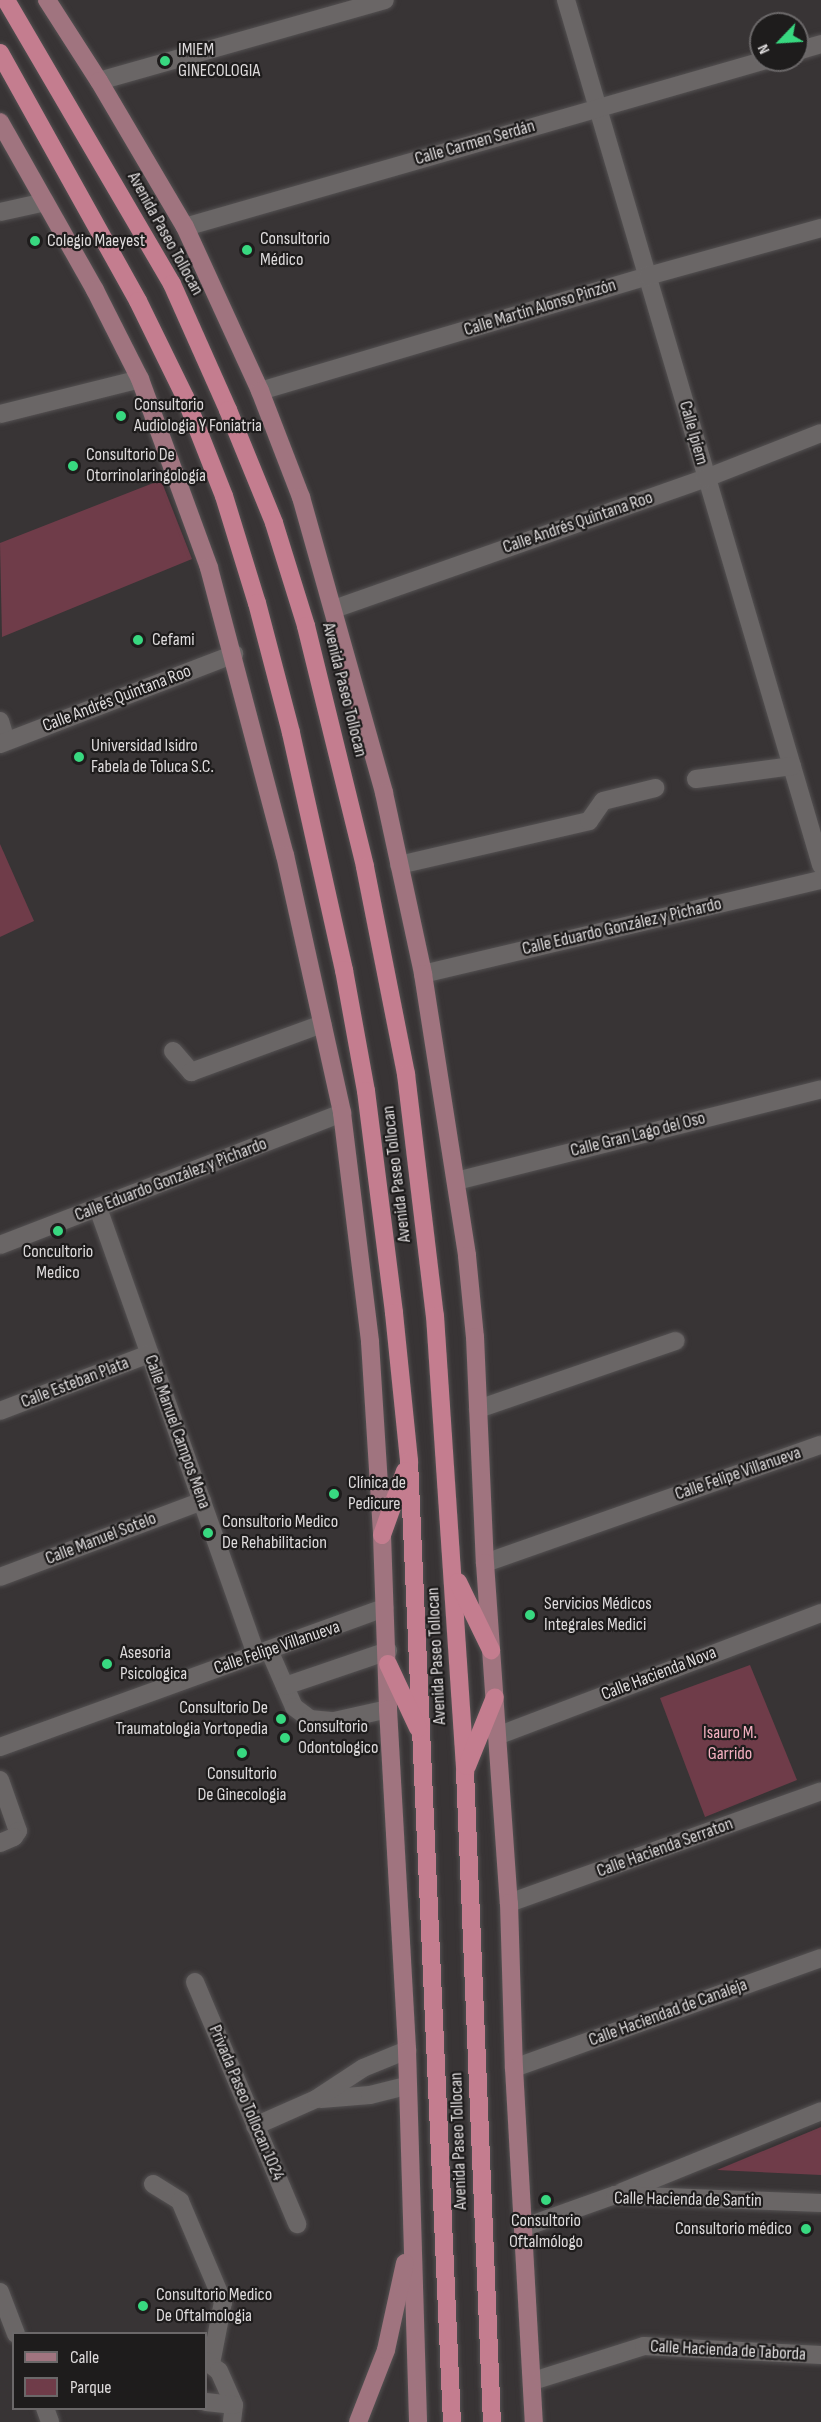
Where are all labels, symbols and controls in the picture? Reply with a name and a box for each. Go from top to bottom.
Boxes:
north arrow [749,12,809,72]
place label: IMIEM GINECOLOGIA [178,40,260,82]
text: N [754,41,774,57]
marker: IMIEM GINECOLOGIA [156,52,174,70]
street label: Calle Carmen Serdán [412,116,538,170]
street label: Avenida Paseo Tollocan [122,169,208,299]
place label: Consultorio Médico [260,229,330,272]
place label: Colegio Maeyest [47,230,145,252]
marker: Colegio Maeyest [28,234,42,248]
marker: Consultorio Médico [238,241,256,259]
street label: Calle Martín Alonso Pinzón [461,275,619,341]
place label: Consultorio Audiologia Y Foniatria [134,395,262,438]
street label: Calle Ipiem [674,399,712,467]
marker: Consultorio Audiologia Y Foniatria [112,407,130,425]
place label: Consultorio De Otorrinolaringología [86,445,206,488]
marker: Consultorio De Otorrinolaringología [64,457,82,475]
street label: Calle Andrés Quintana Roo [500,487,656,559]
street label: Avenida Paseo Tollocan [317,621,371,759]
place label: Cefami [152,629,195,651]
marker: Cefami [129,631,147,649]
street label: Calle Andrés Quintana Roo [40,661,194,737]
place label: Universidad Isidro Fabela de Toluca S.C. [91,736,214,778]
marker: Universidad Isidro Fabela de Toluca S.C. [72,750,86,764]
street label: Calle Eduardo González y Pichardo [520,894,724,960]
street label: Avenida Paseo Tollocan [378,1104,416,1244]
street label: Calle Gran Lago del Oso [568,1108,708,1162]
street label: Calle Eduardo González y Pichardo [72,1133,270,1227]
marker: Concultorio Medico [49,1222,67,1240]
place label: Concultorio Medico [23,1242,93,1284]
street label: Calle Manuel Campos Mena [139,1352,215,1512]
street label: Calle Esteban Plata [18,1353,132,1413]
street label: Calle Felipe Villanueva [672,1442,804,1506]
place label: Clínica de Pedicure [348,1473,406,1516]
marker: Clínica de Pedicure [325,1485,343,1503]
street label: Calle Manuel Sotelo [43,1508,159,1570]
place label: Consultorio Medico De Rehabilitacion [222,1512,338,1555]
marker: Consultorio Medico De Rehabilitacion [199,1524,217,1542]
street label: Avenida Paseo Tollocan [423,1587,451,1725]
place label: Servicios Médicos Integrales Medici [544,1594,652,1636]
marker: Servicios Médicos Integrales Medici [521,1606,539,1624]
street label: Calle Felipe Villanueva [211,1616,343,1680]
street label: Calle Hacienda Nova [599,1642,719,1706]
place label: Asesoria Psicologica [120,1643,187,1686]
marker: Asesoria Psicologica [98,1655,116,1673]
place label: Consultorio De Traumatologia Yortopedia [116,1698,268,1740]
marker: Consultorio De Traumatologia Yortopedia [272,1710,290,1728]
place label: Consultorio Odontologico [298,1717,378,1760]
park label: Isauro M. Garrido [703,1723,757,1766]
marker: Consultorio Odontologico [276,1729,294,1747]
marker: Consultorio De Ginecologia [233,1744,251,1762]
place label: Consultorio De Ginecologia [197,1764,287,1806]
street label: Calle Hacienda Serraton [594,1813,736,1883]
street label: Calle Haciendad de Canaleja [586,1974,750,2052]
street label: Privada Paseo Tollocan 1024 [203,2022,289,2184]
street label: Avenida Paseo Tollocan [446,2072,472,2210]
street label: Calle Hacienda de Santin [614,2188,762,2212]
marker: Consultorio Oftalmólogo [537,2191,555,2209]
place label: Consultorio Oftalmólogo [509,2211,583,2254]
place label: Consultorio médico [675,2218,792,2240]
marker: Consultorio médico [797,2220,815,2238]
place label: Consultorio Medico De Oftalmologia [156,2285,272,2328]
marker: Consultorio Medico De Oftalmologia [134,2297,152,2315]
legend [12,2332,207,2410]
street label: Calle Hacienda de Taborda [650,2336,806,2366]
text: Calle [70,2347,99,2368]
text: Parque [70,2377,111,2398]

